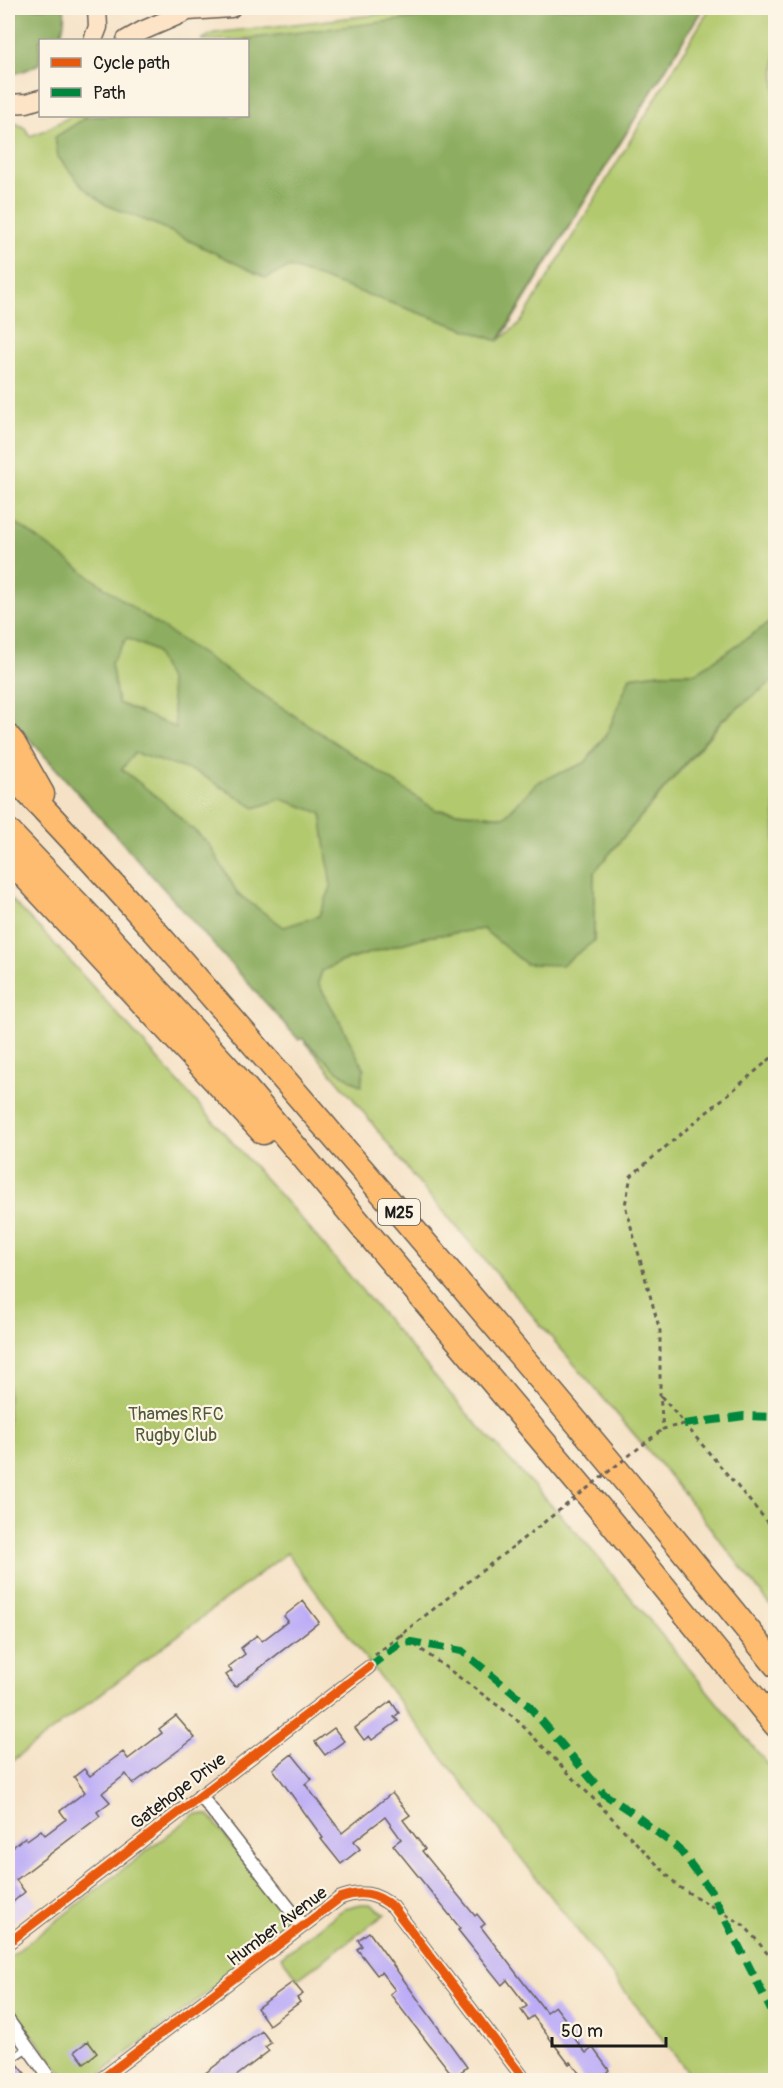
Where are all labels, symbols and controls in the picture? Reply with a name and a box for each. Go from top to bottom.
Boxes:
legend [39,39,249,117]
text: Cycle path [93,52,170,75]
text: Path [93,82,126,105]
road number: M25 [378,1199,420,1225]
park label: Thames RFC Rugby Club [128,1403,224,1447]
street label: Gatehope Drive [126,1748,231,1835]
street label: Humber Avenue [223,1881,332,1971]
scale bar [552,2010,666,2048]
text: 50 m [561,2020,603,2043]

